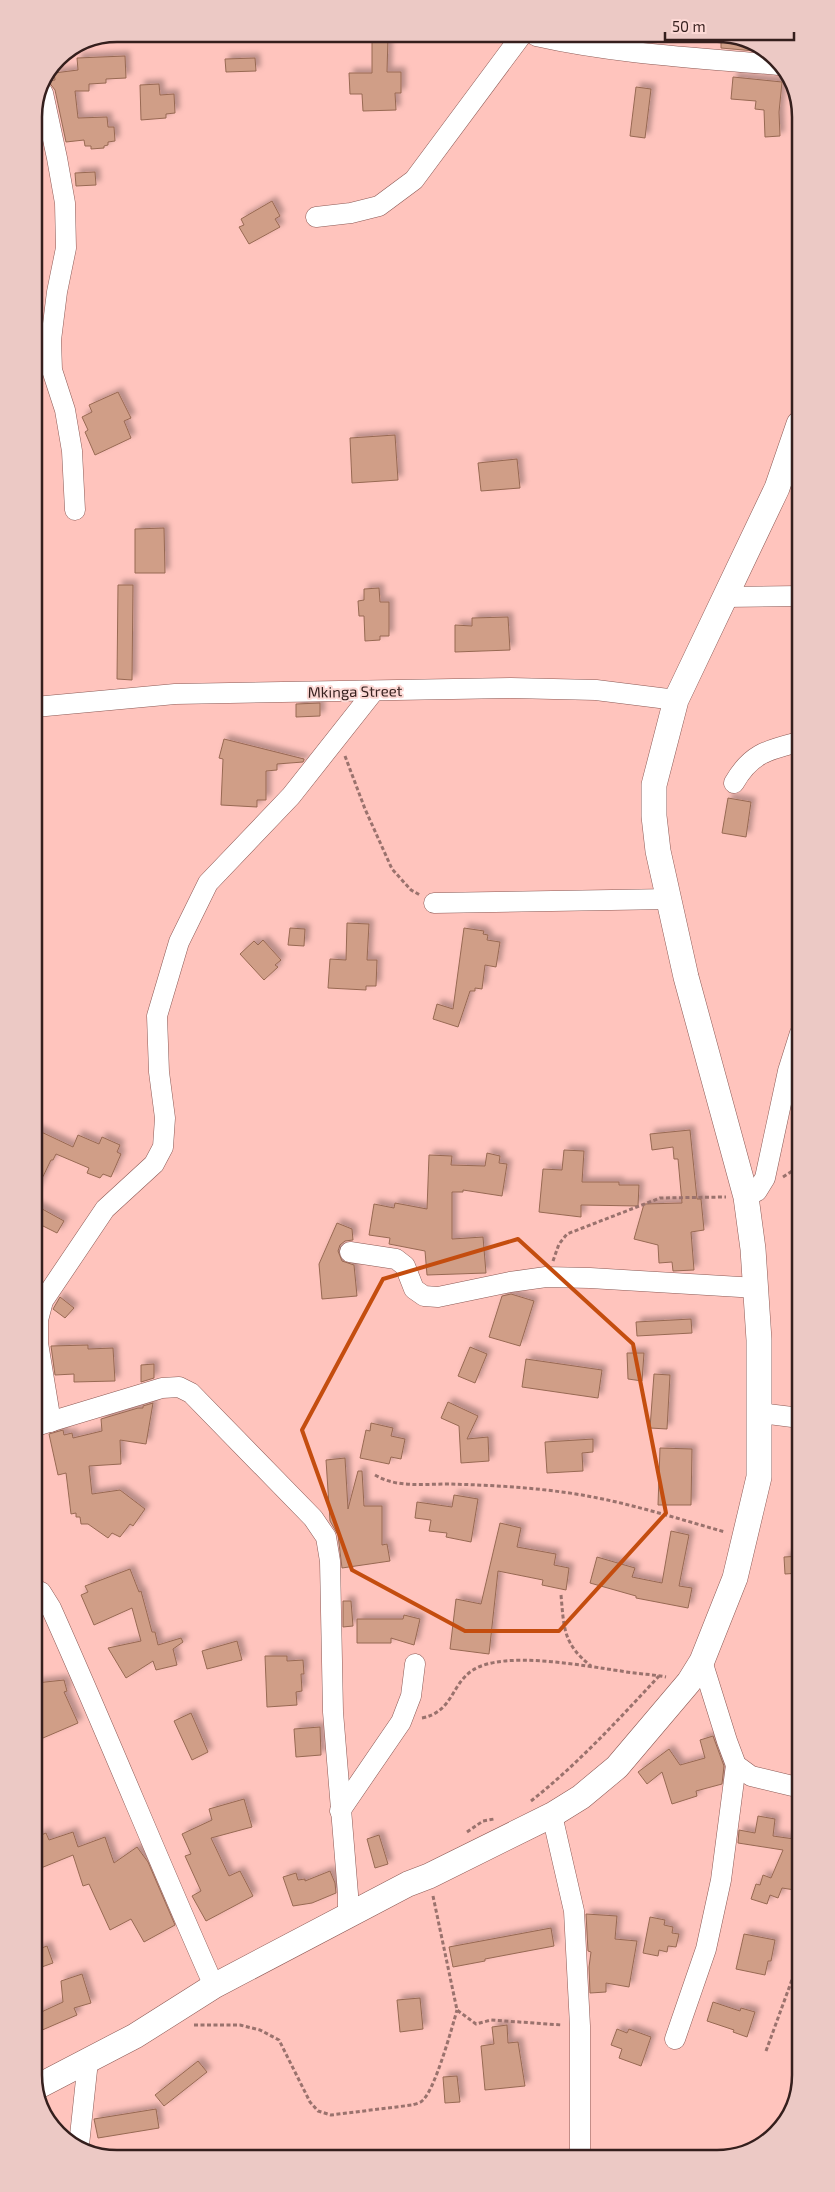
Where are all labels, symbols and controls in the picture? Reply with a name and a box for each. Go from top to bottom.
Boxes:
scale bar [665,10,794,42]
text: 50 m [672,17,706,35]
street label: Mkinga Street [307,681,403,701]

